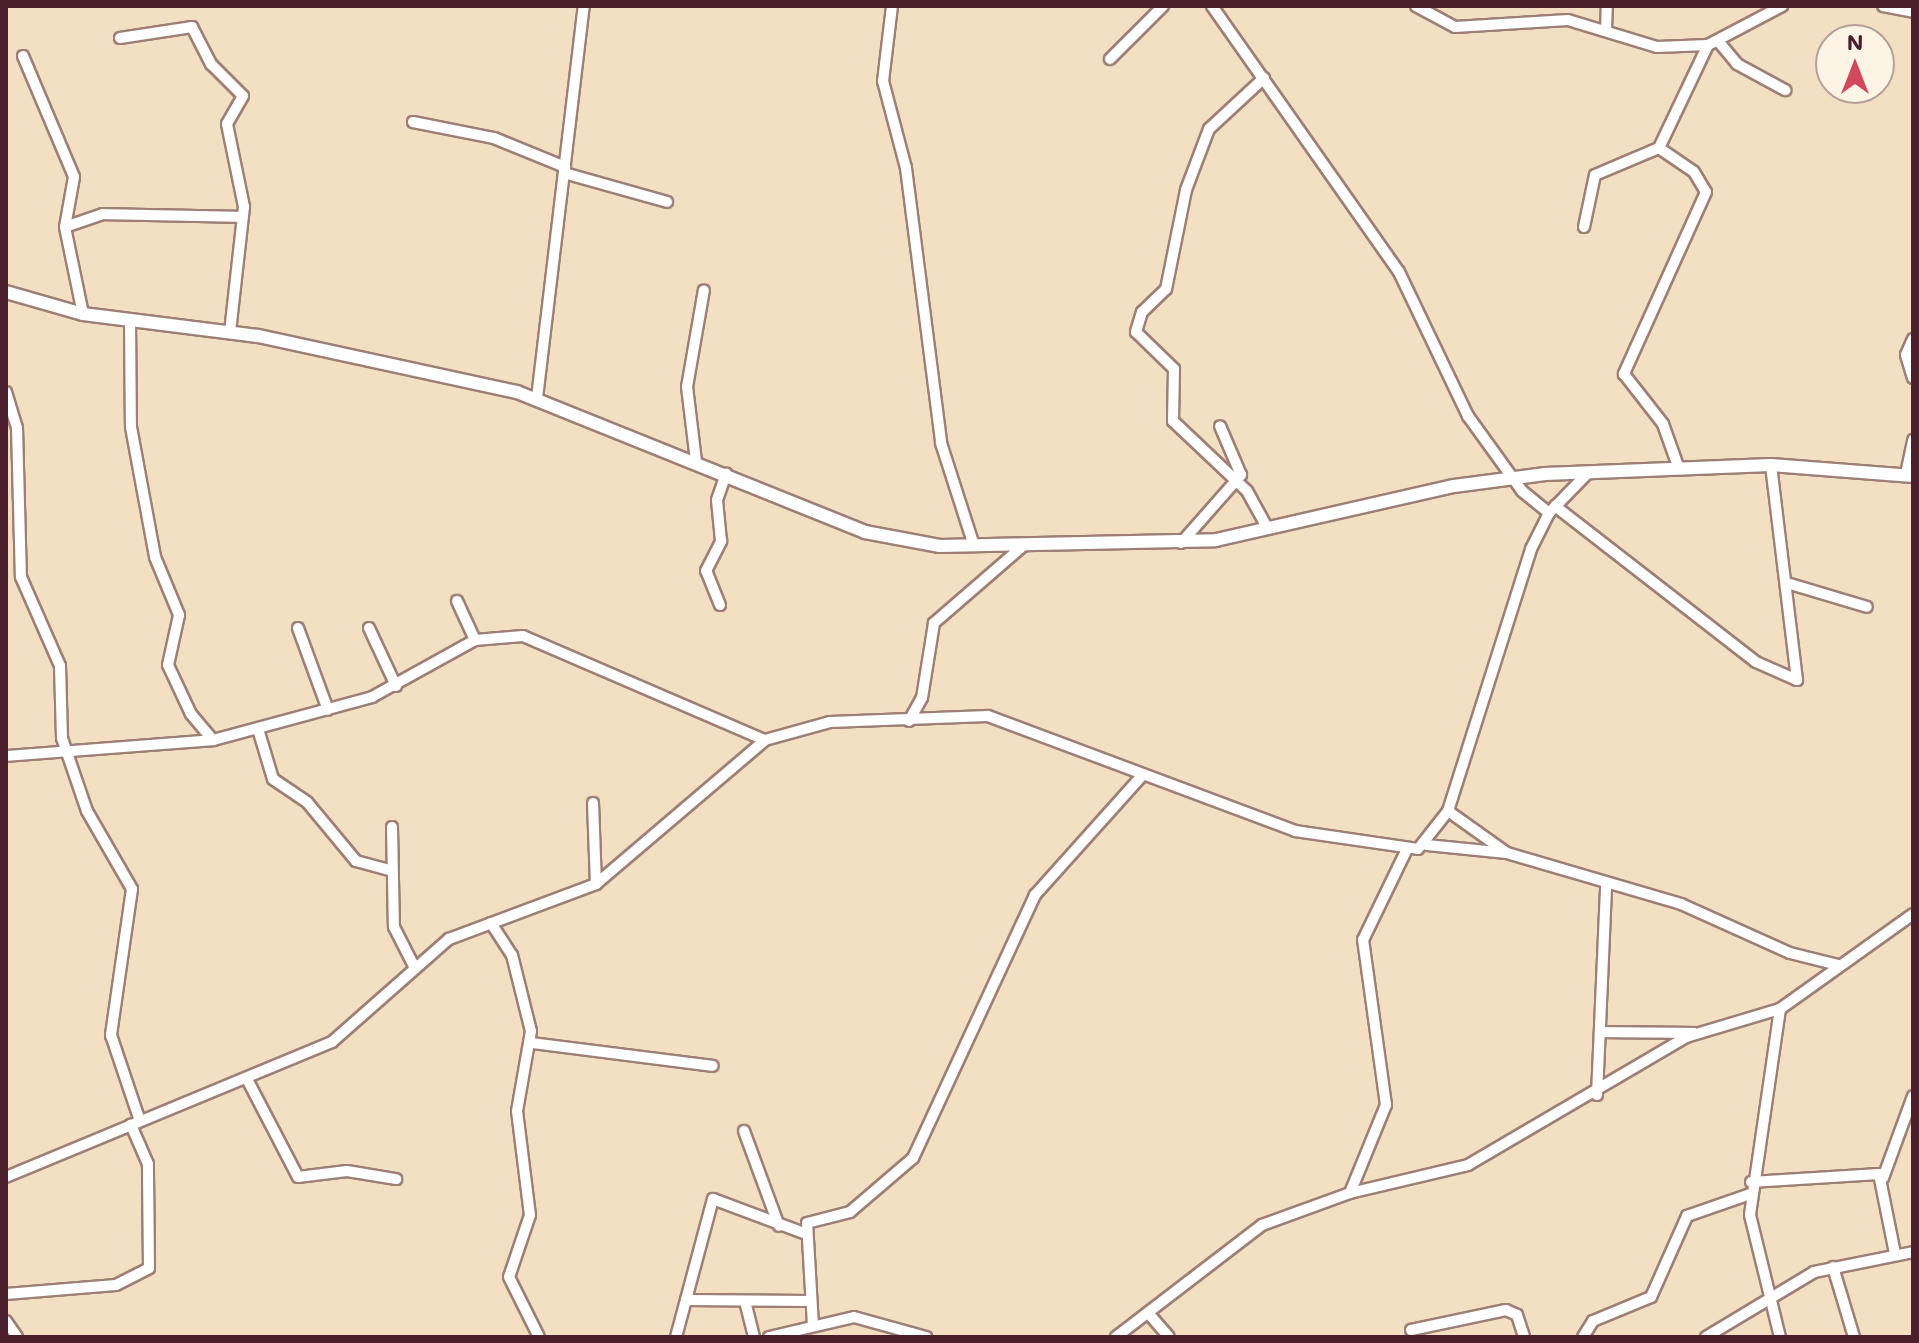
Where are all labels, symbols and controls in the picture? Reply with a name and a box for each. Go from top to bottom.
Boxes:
north arrow [1815,24,1895,104]
text: N [1847,27,1863,56]

